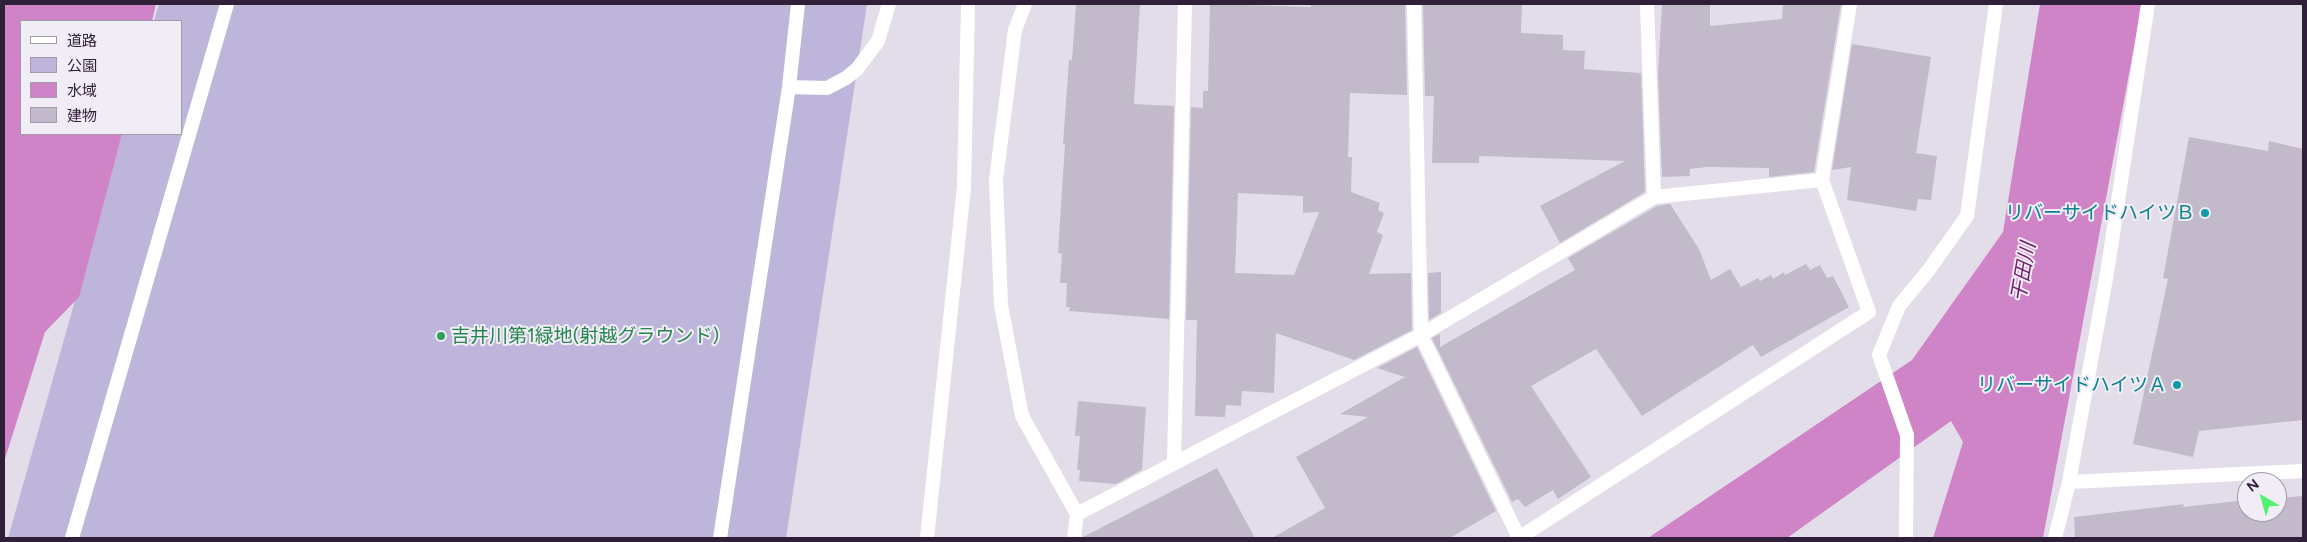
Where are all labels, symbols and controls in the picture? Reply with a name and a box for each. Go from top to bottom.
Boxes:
legend [20,20,182,135]
text: 道路 [67,32,97,50]
text: 公園 [67,57,97,75]
text: 水域 [67,82,97,100]
text: 建物 [67,107,97,125]
place label: リバーサイドハイツＢ [2005,202,2195,224]
marker: リバーサイドハイツＢ [2199,207,2211,219]
water label: 干田川 [2007,240,2041,304]
place label: 吉井川第1緑地(射越グラウンド) [451,325,719,347]
marker: 吉井川第1緑地(射越グラウンド) [435,330,447,342]
place label: リバーサイドハイツＡ [1977,374,2167,396]
marker: リバーサイドハイツＡ [2171,379,2183,391]
north arrow [2237,472,2287,522]
text: N [2244,476,2263,496]

